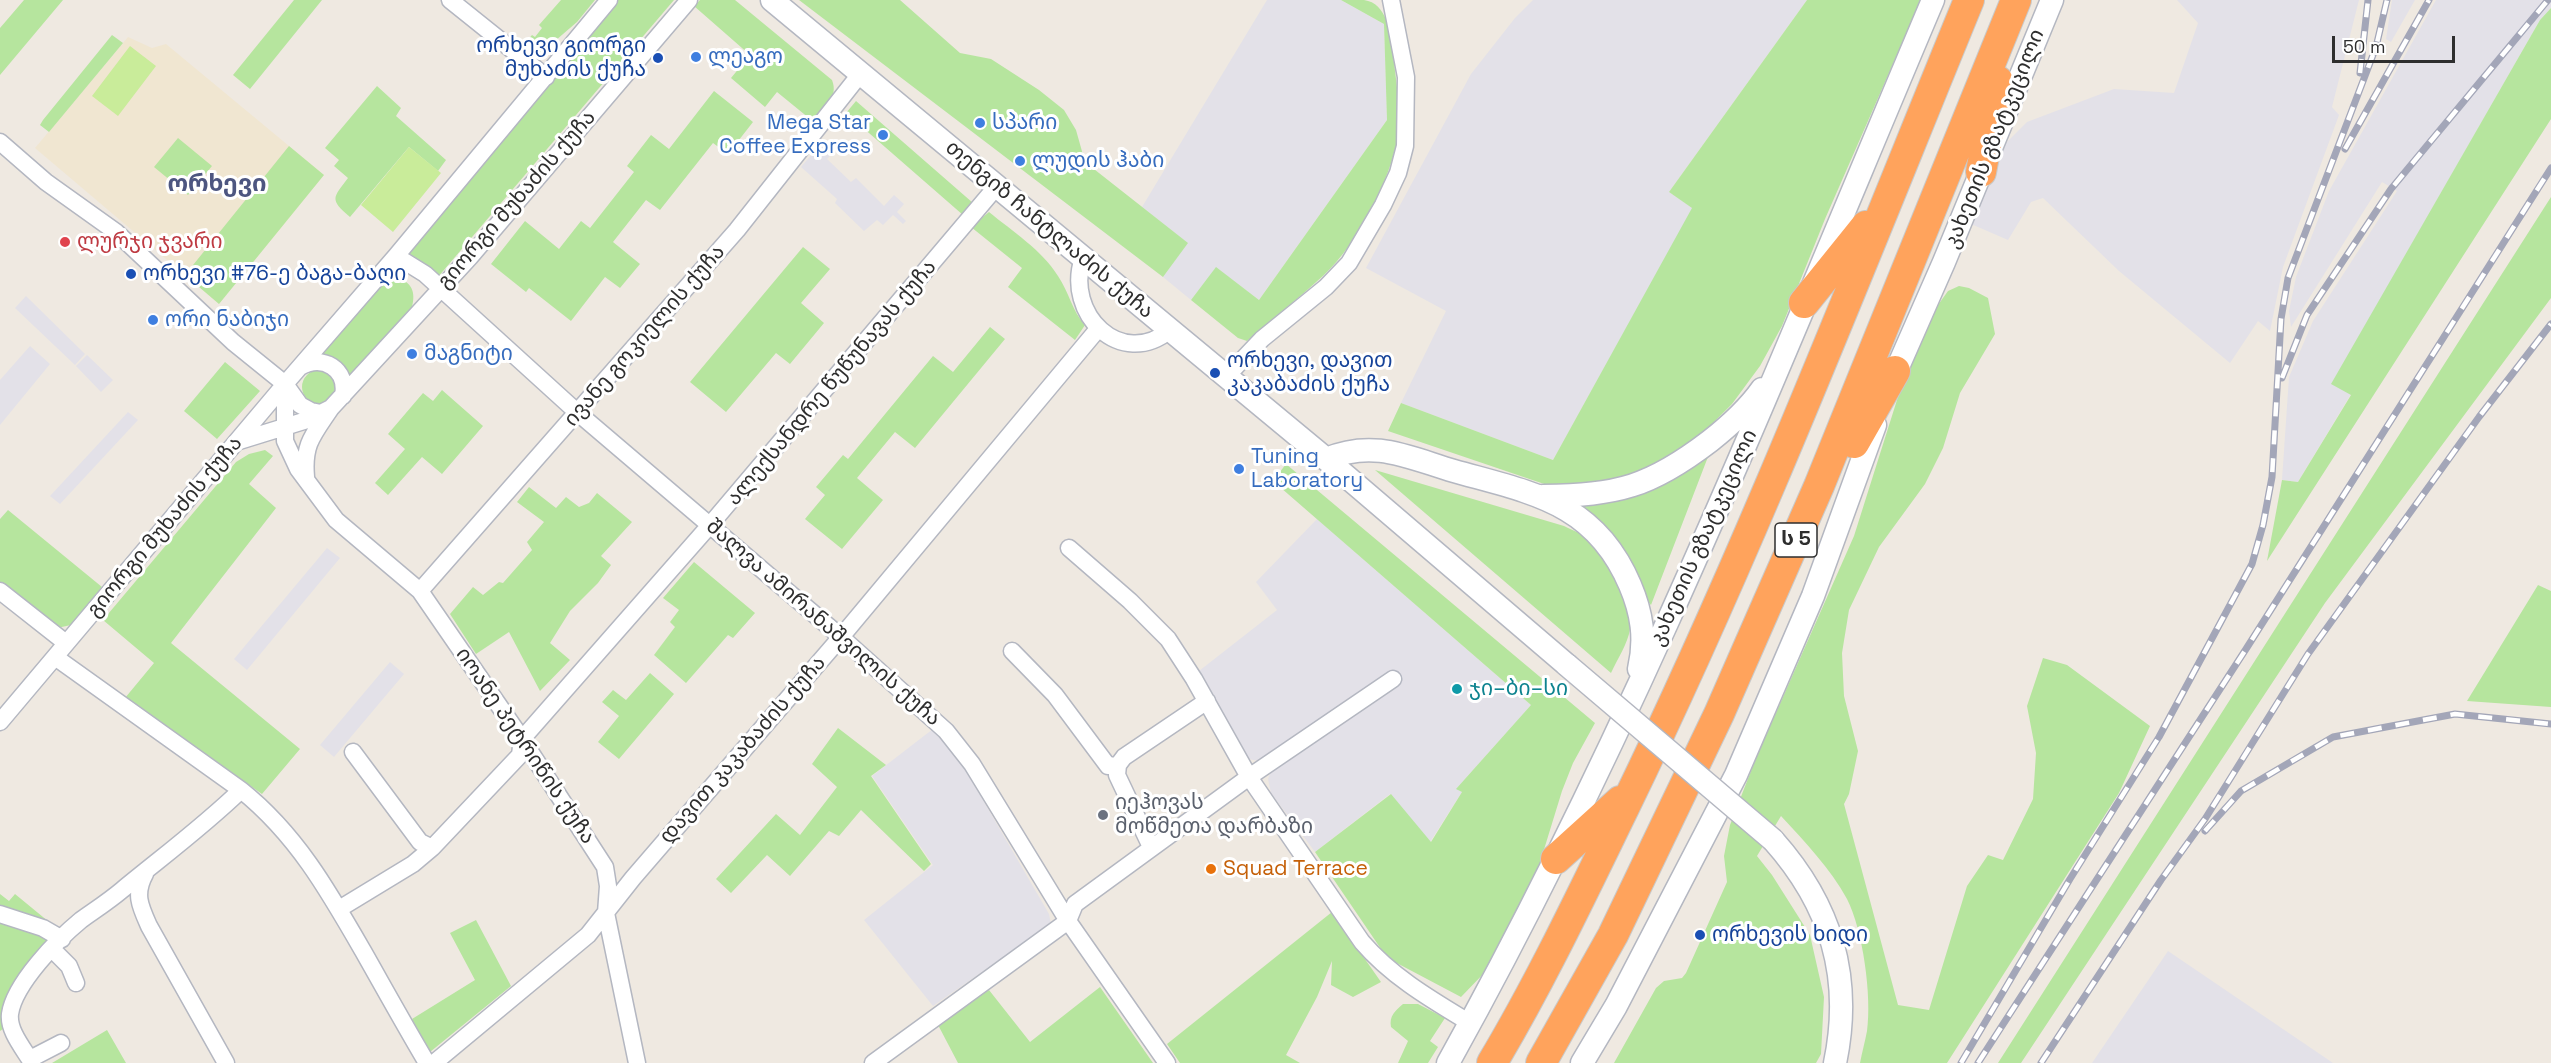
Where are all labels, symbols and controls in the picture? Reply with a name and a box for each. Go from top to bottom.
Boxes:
scale bar [2335,24,2458,62]
street label: კახეთის გზატკეცილი [1939,26,2051,252]
place label: ორხევი გიორგი მუხაძის ქუჩა [476,33,646,83]
text: 50 m [2343,35,2385,58]
place label: ლეაგო [708,44,783,70]
marker: ლეაგო [689,50,703,64]
marker: ორხევი გიორგი მუხაძის ქუჩა [651,51,665,65]
street label: გიორგი მუხაძის ქუჩა [433,105,601,295]
place label: Mega Star Coffee Express [719,110,871,160]
place label: სპარი [992,110,1057,136]
marker: სპარი [973,116,987,130]
marker: Mega Star Coffee Express [876,128,890,142]
street label: თენგიზ ჩანტლაძის ქუჩა [940,135,1158,325]
place label: ლუდის ჰაბი [1032,148,1164,174]
marker: ლუდის ჰაბი [1013,154,1027,168]
district label: ორხევი [167,170,267,198]
place label: ლურჯი ჯვარი [77,229,223,255]
marker: ლურჯი ჯვარი [58,235,72,249]
street label: ივანე გოკიელის ქუჩა [559,240,731,432]
street label: ალექსანდრე წუწუნავას ქუჩა [722,255,942,511]
place label: ორხევი #76-ე ბაგა-ბაღი [143,261,406,287]
marker: ორხევი #76-ე ბაგა-ბაღი [124,267,138,281]
place label: ორი ნაბიჯი [165,307,289,333]
marker: ორი ნაბიჯი [146,313,160,327]
place label: მაგნიტი [424,341,513,367]
marker: მაგნიტი [405,347,419,361]
place label: ორხევი, დავით კაკაბაძის ქუჩა [1227,348,1392,398]
marker: ორხევი, დავით კაკაბაძის ქუჩა [1208,366,1222,380]
street label: კახეთის გზატკეცილი [1645,426,1763,650]
street label: გიორგი მუხაძის ქუჩა [82,431,248,623]
place label: Tuning Laboratory [1251,444,1363,494]
marker: Tuning Laboratory [1232,462,1246,476]
street label: შალვა ამირანაშვილის ქუჩა [700,514,946,732]
road number: ს 5 [1775,523,1817,557]
street label: იოანე პეტრიწის ქუჩა [450,643,600,849]
street label: დავით კაკაბაძის ქუჩა [655,651,831,849]
place label: ჯი–ბი–სი [1469,676,1568,702]
marker: ჯი–ბი–სი [1450,682,1464,696]
place label: იეჰოვას მოწმეთა დარბაზი [1115,790,1313,840]
marker: იეჰოვას მოწმეთა დარბაზი [1096,808,1110,822]
place label: Squad Terrace [1223,856,1368,882]
marker: Squad Terrace [1204,862,1218,876]
place label: ორხევის ხიდი [1712,922,1868,948]
marker: ორხევის ხიდი [1693,928,1707,942]

